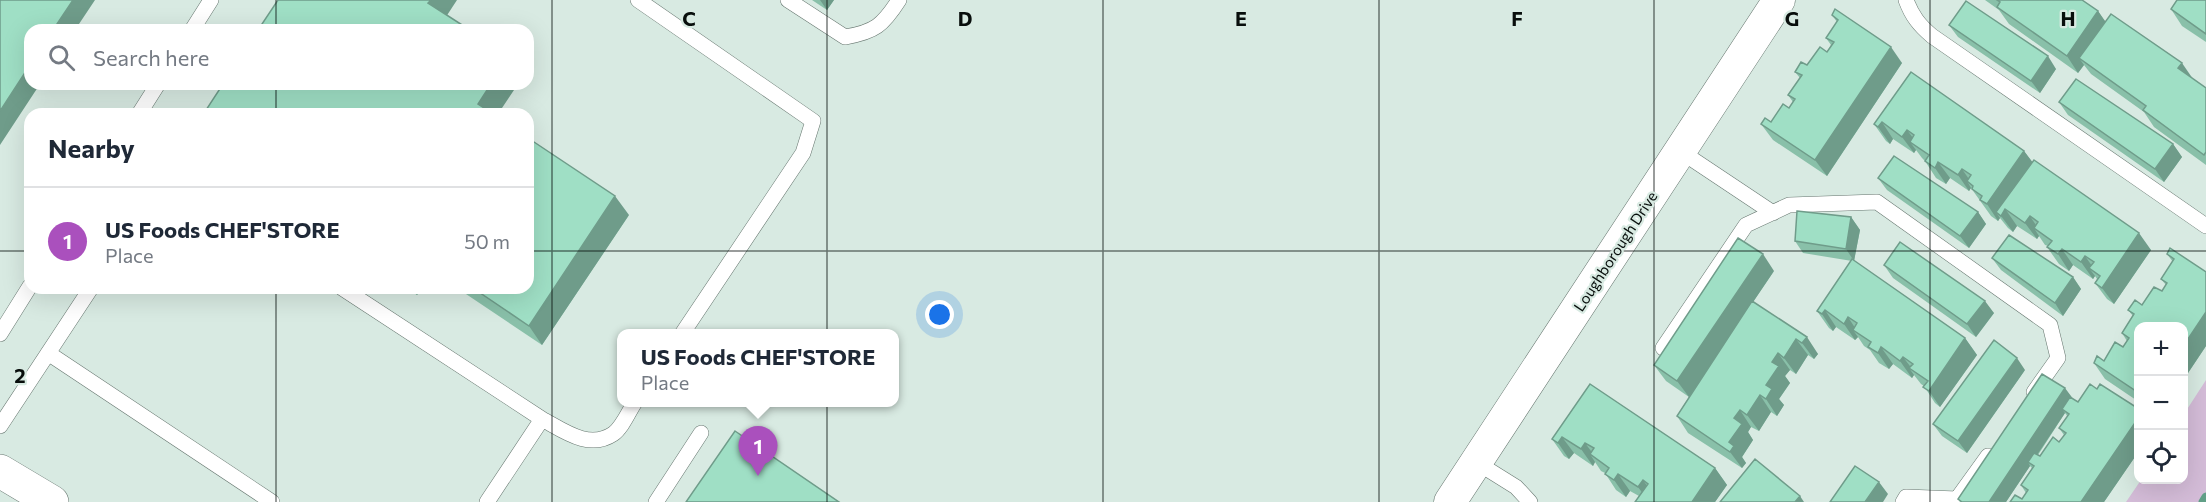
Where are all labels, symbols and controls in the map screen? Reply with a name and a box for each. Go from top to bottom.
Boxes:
text: C [682,6,696,30]
text: D [958,6,972,30]
text: E [1235,6,1247,30]
text: F [1511,6,1523,30]
text: G [1785,6,1799,30]
text: H [2061,6,2076,30]
search box [24,24,534,90]
icon: search [45,41,78,74]
text: Search here [93,44,209,71]
text: Nearby [48,132,135,163]
street label: Loughborough Drive [1569,188,1661,314]
text: US Foods CHEF'STORE [105,216,340,243]
text: 1 [63,229,72,253]
text: 50 m [464,229,510,253]
text: Place [105,243,154,267]
your location [925,300,954,329]
map controls [2134,322,2188,484]
button: + [2134,322,2188,376]
popup [617,329,899,407]
text: US Foods CHEF'STORE [641,343,875,370]
text: 2 [14,363,26,387]
text: Place [641,370,689,394]
button: − [2134,376,2188,430]
pin: 1 [738,426,777,476]
button: locate [2134,430,2188,484]

